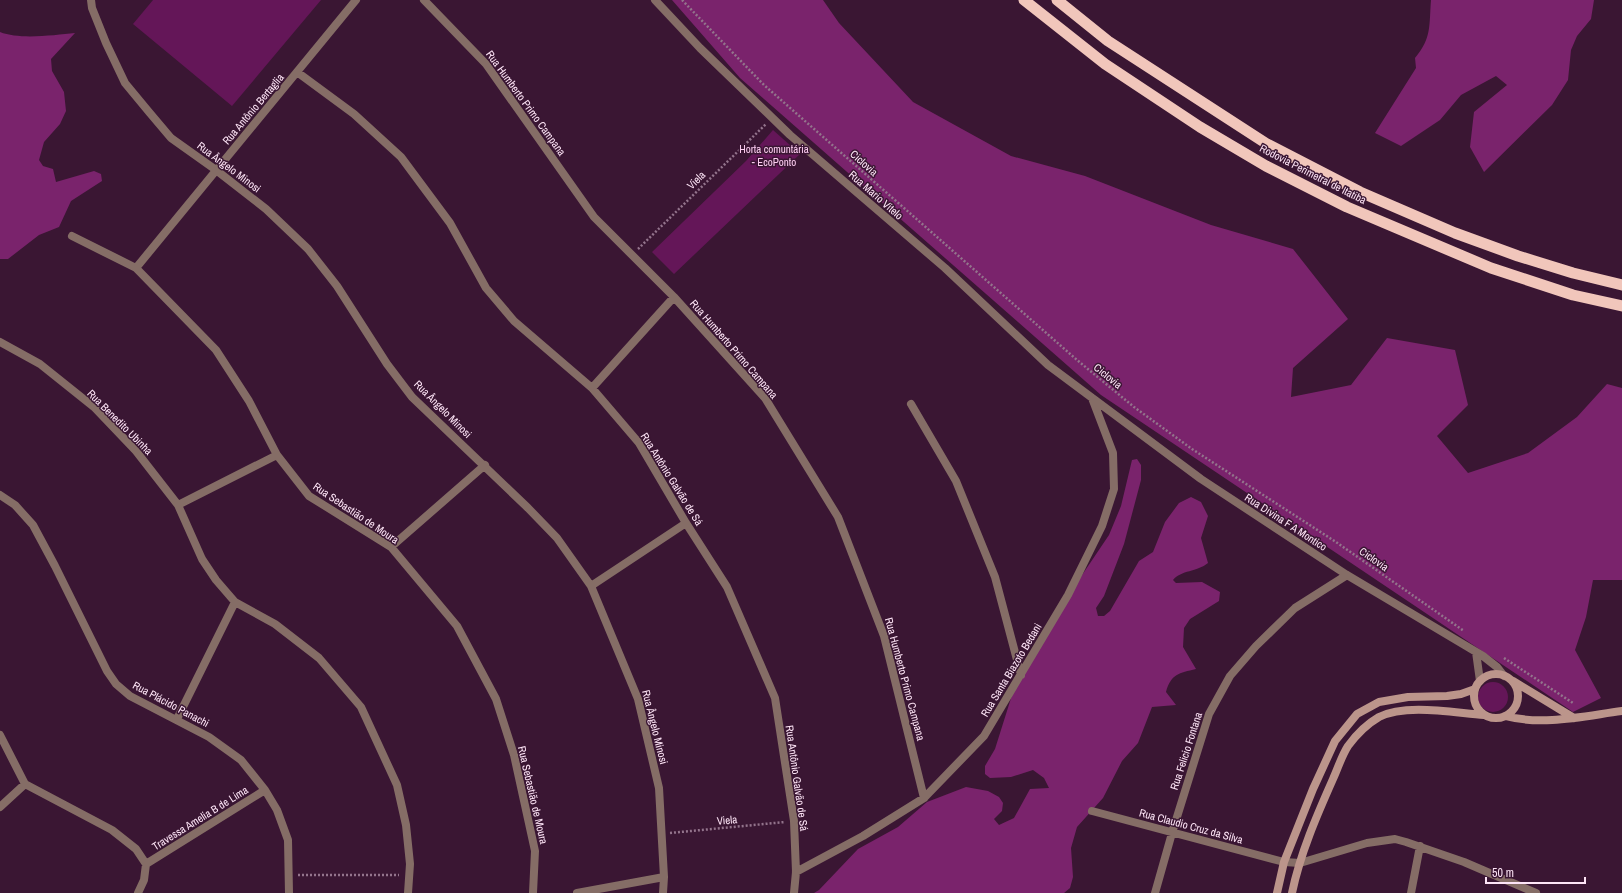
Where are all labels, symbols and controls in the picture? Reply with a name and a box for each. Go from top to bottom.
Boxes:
street label: Rua Humberto Primo Campana [483,48,569,158]
street label: Rua Antônio Bertaglia [219,71,287,147]
street label: Rua Ângelo Minosi [194,138,264,196]
street label: Rodovia Perimetral de Itatiba [1257,141,1369,207]
park label: Horta comuntária - EcoPonto [739,142,809,169]
street label: Ciclovia [847,147,881,179]
street label: Viela [684,168,708,192]
street label: Rua Mario Vitelo [846,168,906,222]
street label: Rua Humberto Primo Campana [687,297,781,401]
street label: Ciclovia [1091,360,1125,392]
street label: Rua Ângelo Minosi [411,377,475,441]
street label: Rua Benedito Ubinha [84,386,156,458]
street label: Rua Antônio Galvão de Sá [638,430,706,528]
street label: Rua Sebastião de Moura [311,479,401,547]
street label: Rua Divina F A Montico [1242,490,1330,554]
street label: Ciclovia [1357,544,1391,574]
street label: Rua Humberto Primo Campana [882,616,928,742]
street label: Rua Santa Biazoto Bedani [977,621,1045,719]
street label: Rua Plácido Panachi [130,678,212,730]
street label: Rua Ângelo Minosi [639,688,671,766]
street label: Rua Felicio Fontana [1167,710,1205,792]
street label: Rua Antônio Galvão de Sá [783,724,811,832]
street label: Rua Sebastião de Moura [515,745,551,845]
street label: Travessa Amelia B de Lima [149,783,251,853]
street label: Rua Claudio Cruz da Silva [1138,805,1244,847]
street label: Viela [716,812,738,828]
scale bar [1486,859,1585,885]
text: 50 m [1492,865,1514,881]

